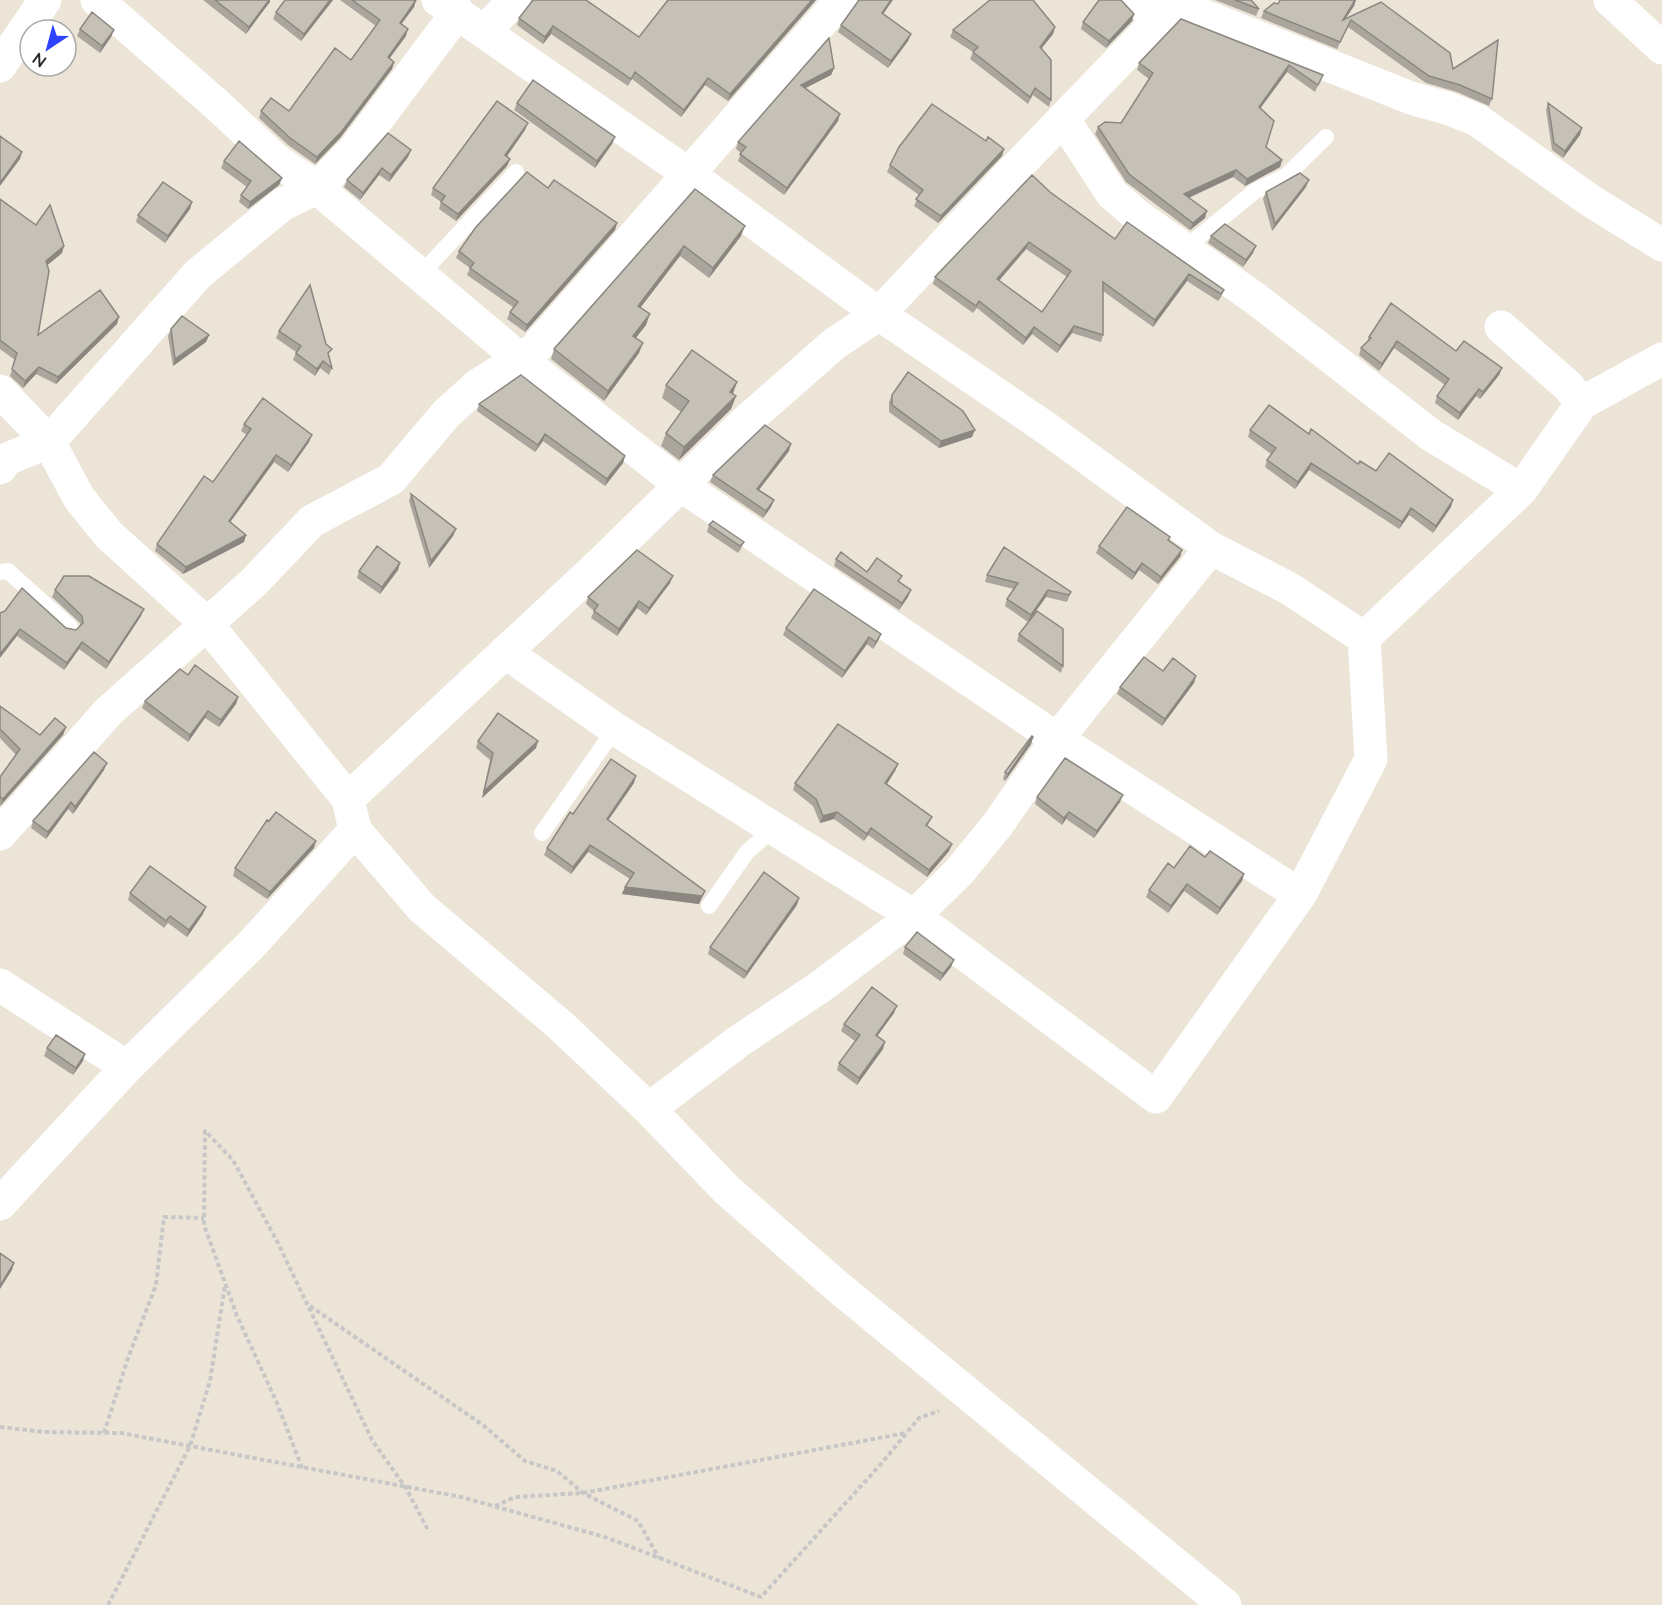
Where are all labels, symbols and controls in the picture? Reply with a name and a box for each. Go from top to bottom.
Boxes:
north arrow [18,18,78,78]
text: N [28,49,49,72]

